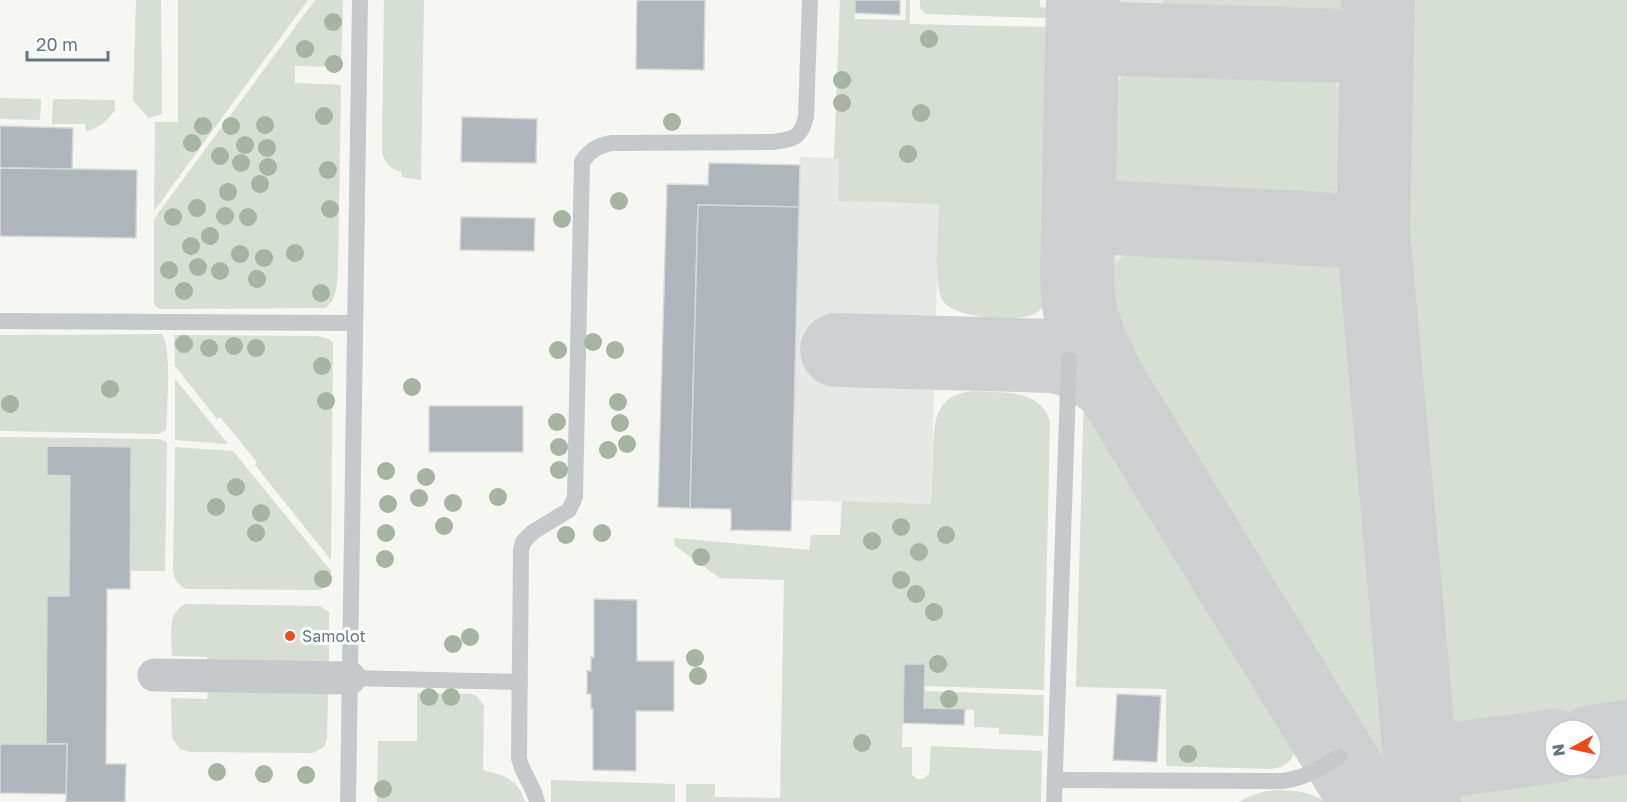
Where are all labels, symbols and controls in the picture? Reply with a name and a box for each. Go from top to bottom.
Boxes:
scale bar [27,24,108,62]
text: 20 m [36,33,78,55]
place label: Samolot [302,626,366,646]
marker: Samolot [283,629,297,643]
north arrow [1543,718,1603,778]
text: N [1547,743,1569,758]

